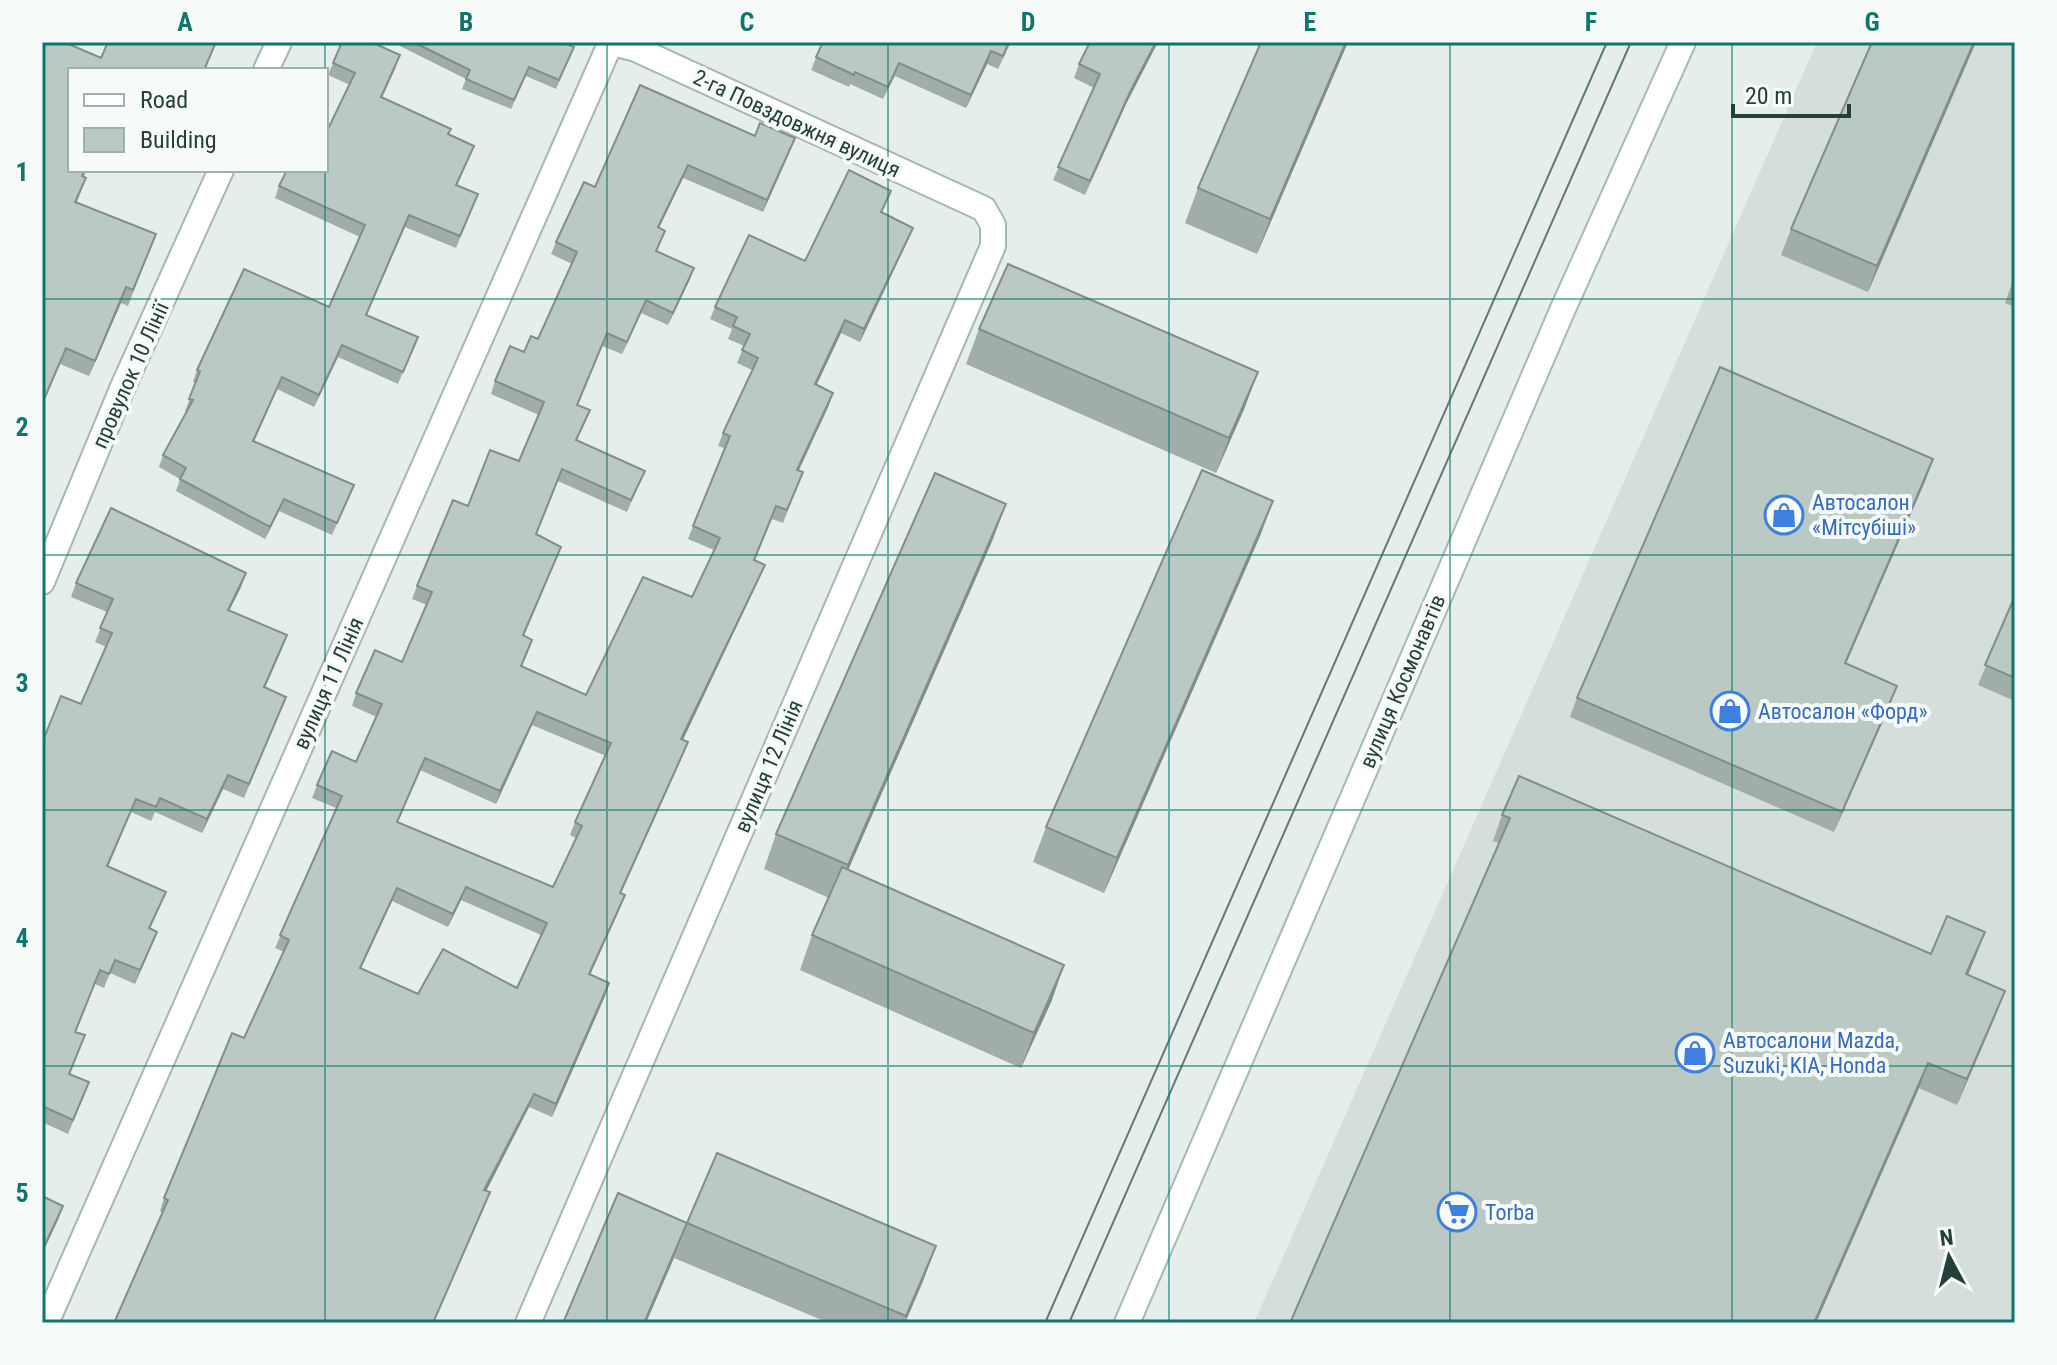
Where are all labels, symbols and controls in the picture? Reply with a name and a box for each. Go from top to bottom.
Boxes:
text: A [177,7,193,37]
text: B [459,7,473,37]
text: C [740,7,755,37]
text: D [1021,7,1035,37]
text: E [1304,7,1317,37]
text: F [1585,7,1597,37]
text: G [1864,7,1880,37]
street label: 2-га Повздовжня вулиця [689,64,904,182]
legend [68,68,328,172]
scale bar [1733,68,1849,118]
text: 20 m [1745,82,1792,110]
text: Road [140,86,188,114]
text: Building [140,126,217,154]
text: 1 [15,157,29,187]
street label: провулок 10 Лінії [87,297,175,452]
text: 2 [15,412,29,442]
place label: Автосалон «Мітсубіші» [1812,490,1916,540]
shop icon: Автосалон «Мітсубіші» [1763,494,1805,536]
street label: вулиця Космонавтів [1355,591,1450,772]
street label: вулиця 11 Лінія [288,613,369,753]
text: 3 [15,668,29,698]
shop icon: Автосалон «Форд» [1709,690,1751,732]
street label: вулиця 12 Лінія [729,696,808,836]
place label: Автосалон «Форд» [1758,699,1928,724]
text: 4 [15,923,29,953]
place label: Автосалони Mazda, Suzuki, KIA, Honda [1723,1028,1899,1078]
shop icon: Автосалони Mazda, Suzuki, KIA, Honda [1674,1032,1716,1074]
text: 5 [15,1178,29,1208]
supermarket icon: Torba [1436,1191,1478,1233]
place label: Torba [1485,1200,1535,1225]
north arrow [1909,1217,1989,1297]
text: N [1938,1224,1955,1251]

